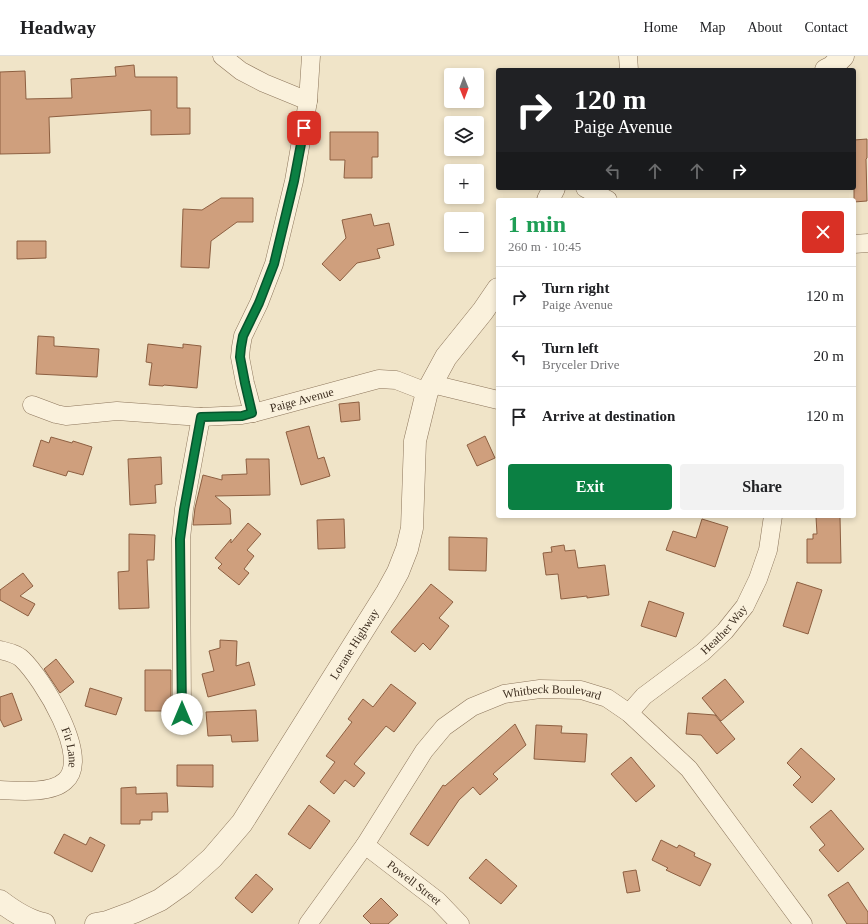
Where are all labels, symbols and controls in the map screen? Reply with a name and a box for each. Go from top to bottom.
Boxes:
text: Headway [20,17,96,38]
text: Home [644,20,678,35]
text: Map [700,20,725,35]
text: About [747,20,782,35]
text: Contact [804,20,848,35]
north arrow [444,68,484,108]
map controls [444,68,484,252]
icon: right [508,84,560,136]
text: 120 m [574,84,646,115]
pin [287,111,321,145]
button: layers [444,116,484,156]
icon: arrive [293,117,315,139]
text: Paige Avenue [574,117,672,137]
icon: left [602,160,624,182]
icon: ahead [644,160,666,182]
icon: ahead [686,160,708,182]
icon: right [728,160,750,182]
button: + [444,164,484,204]
text: 1 min [508,211,566,237]
button: close [802,211,844,253]
button: − [444,212,484,252]
text: 260 m · 10:45 [508,239,581,254]
text: Turn right [542,280,609,296]
icon: right [508,286,530,308]
text: 120 m [806,288,844,304]
text: Paige Avenue [542,297,613,312]
text: Turn left [542,340,599,356]
icon: left [508,346,530,368]
text: 20 m [814,348,844,364]
text: Bryceler Drive [542,357,620,372]
street label: Paige Avenue [268,385,335,415]
icon: arrive [508,406,530,428]
text: Arrive at destination [542,408,675,424]
text: 120 m [806,408,844,424]
button: Exit [508,464,672,510]
button: Share [680,464,844,510]
street label: Heather Way [698,602,750,657]
street label: Lorane Highway [327,606,382,682]
street label: Whitbeck Boulevard [502,682,603,703]
position arrow [161,693,203,735]
street label: Fir Lane [59,725,80,768]
street label: Powell Street [384,858,445,908]

